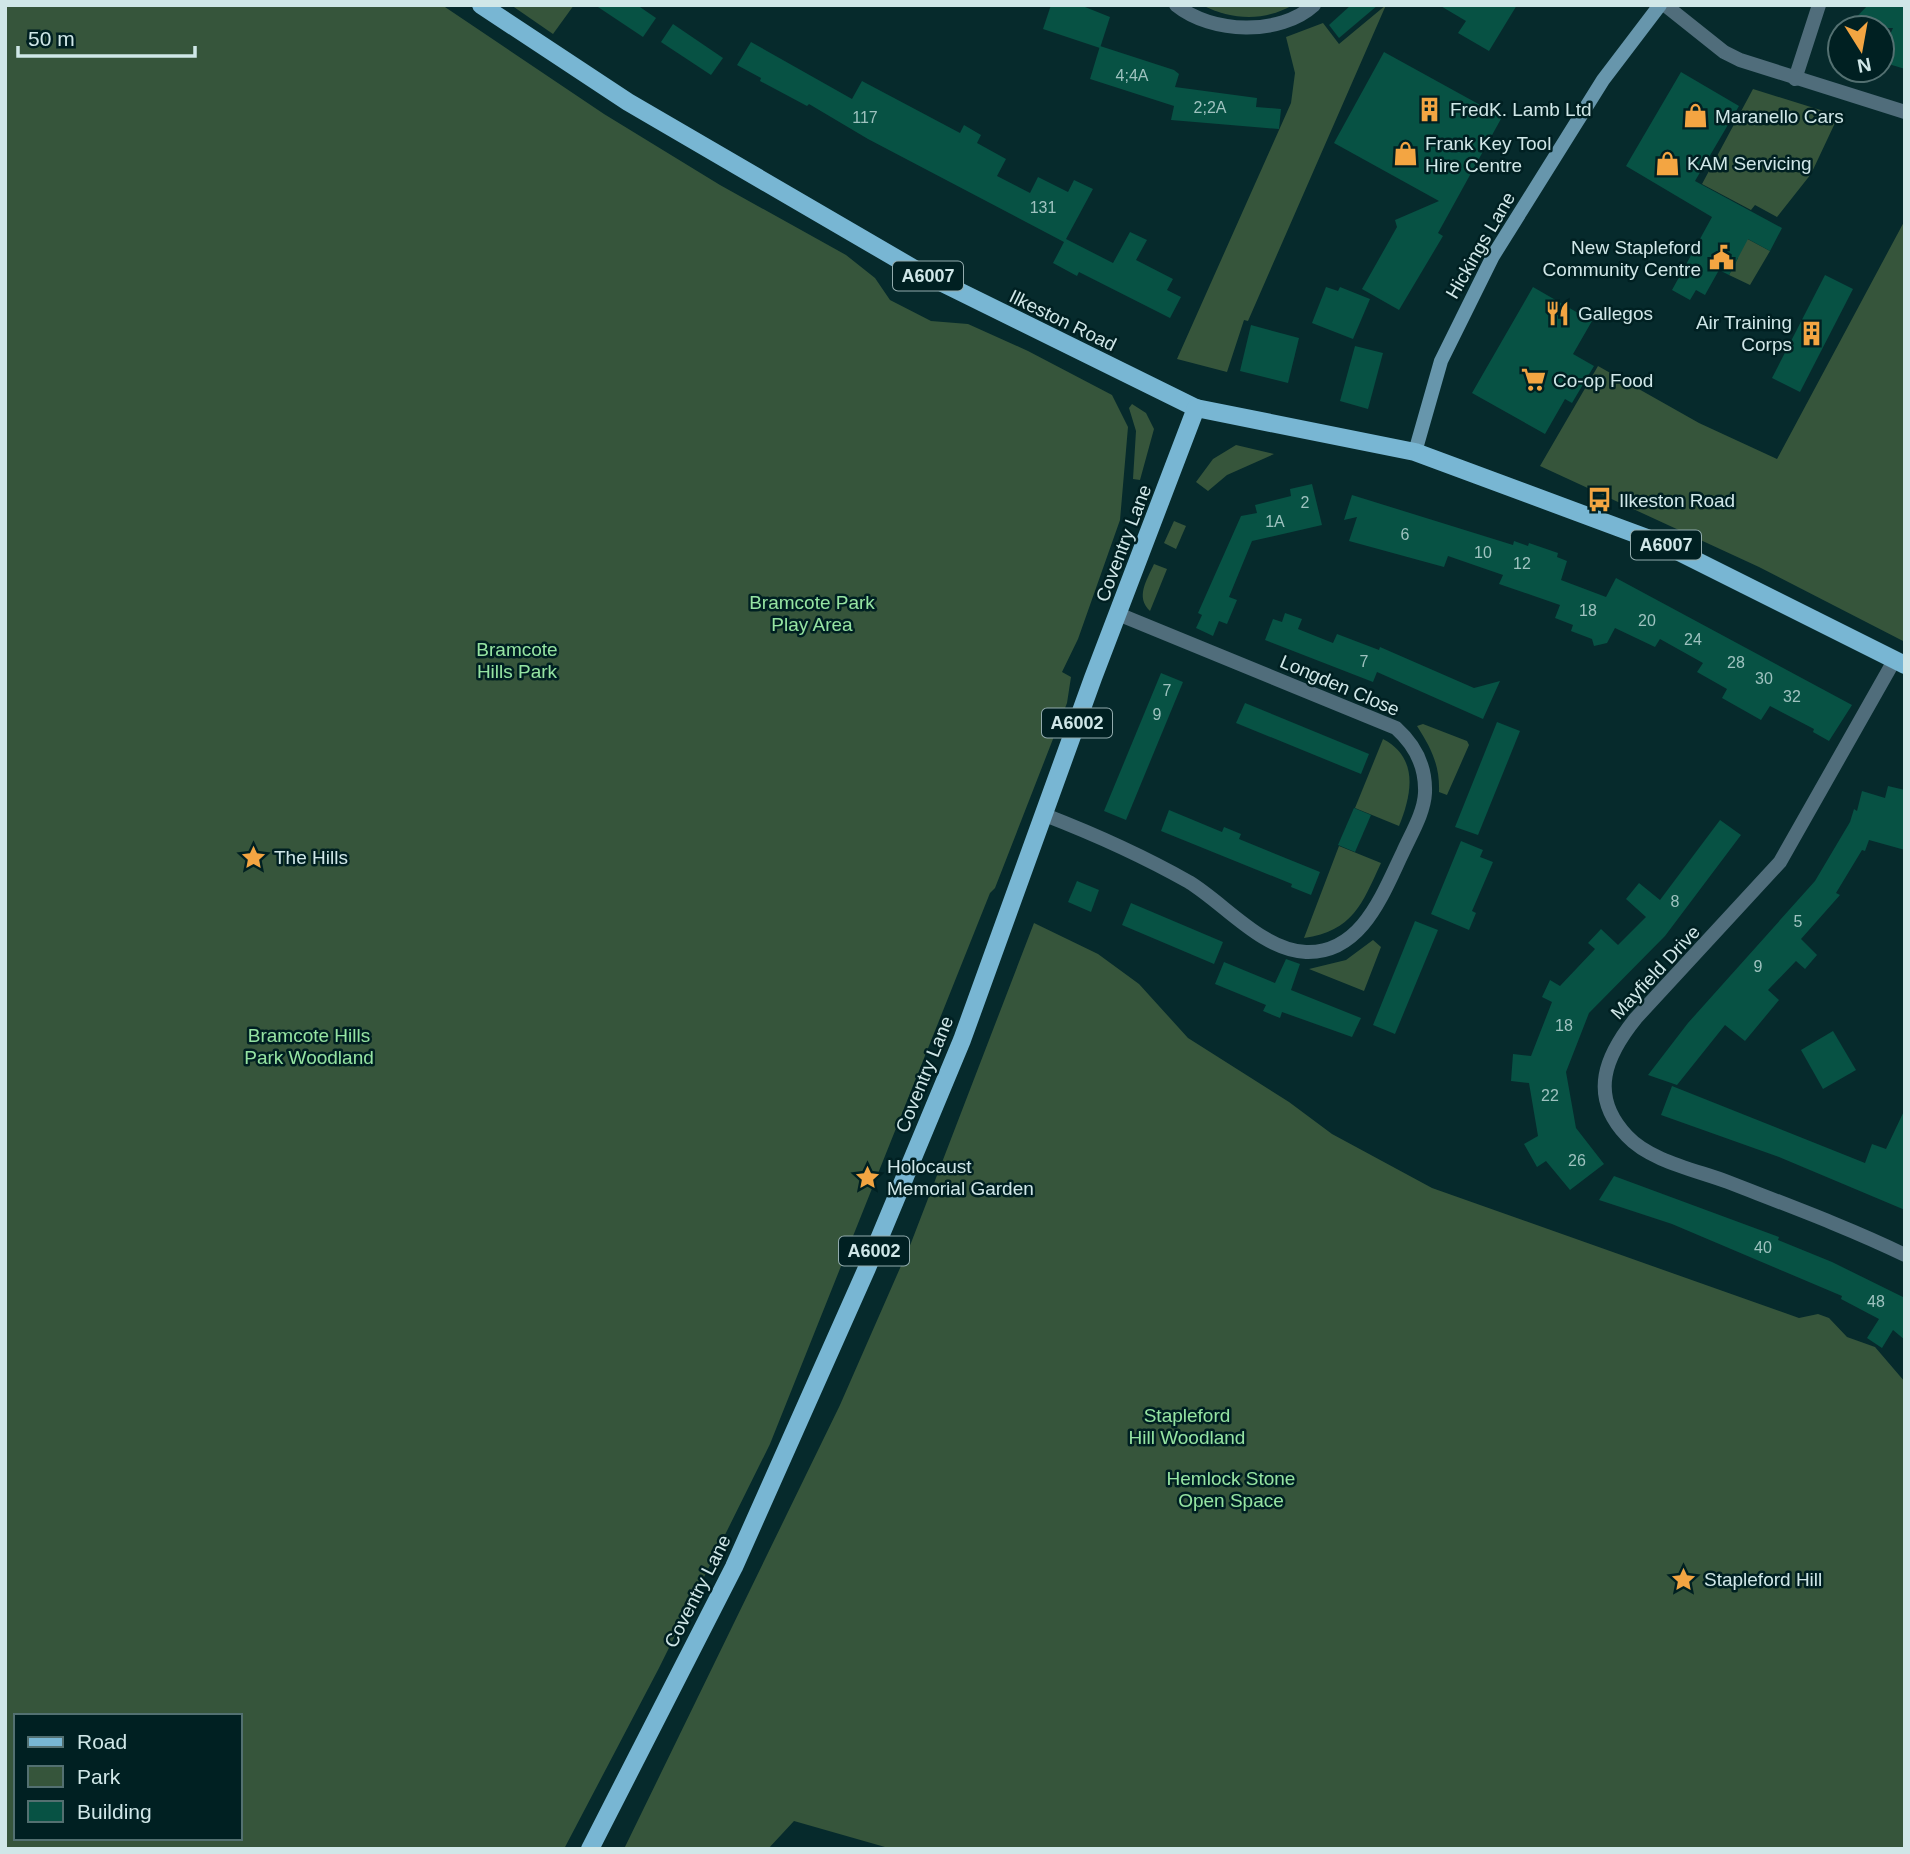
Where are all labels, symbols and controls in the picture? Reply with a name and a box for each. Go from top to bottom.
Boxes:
scale bar [18,14,194,58]
north arrow [1826,14,1896,84]
text: 50 m [28,27,75,50]
text: N [1855,54,1873,77]
house number: 4;4A [1116,67,1149,84]
building icon: FredK. Lamb Ltd [1416,95,1444,123]
house number: 2;2A [1194,99,1227,116]
place label: FredK. Lamb Ltd [1450,99,1592,120]
shop icon: Maranello Cars [1681,102,1709,130]
place label: Maranello Cars [1715,106,1844,127]
house number: 117 [852,109,878,126]
place label: Frank Key Tool Hire Centre [1425,133,1551,176]
shop icon: Frank Key Tool Hire Centre [1391,140,1419,168]
shop icon: KAM Servicing [1653,149,1681,177]
place label: KAM Servicing [1687,153,1812,174]
street label: Hickings Lane [1442,188,1519,302]
house number: 131 [1030,199,1056,216]
place label: New Stapleford Community Centre [1543,237,1701,280]
public building icon: New Stapleford Community Centre [1707,244,1735,272]
road number: A6007 [893,262,963,290]
street label: Ilkeston Road [1006,286,1120,355]
restaurant icon: Gallegos [1544,299,1572,327]
place label: Gallegos [1578,303,1653,324]
place label: Air Training Corps [1696,312,1792,355]
building icon: Air Training Corps [1798,319,1826,347]
supermarket icon: Co-op Food [1519,366,1547,394]
place label: Co-op Food [1553,370,1653,391]
street label: Coventry Lane [1092,482,1155,605]
bus stop icon: Ilkeston Road [1585,486,1613,514]
place label: Ilkeston Road [1619,490,1735,511]
house number: 2 [1301,494,1310,511]
house number: 1A [1265,513,1285,530]
house number: 6 [1401,526,1410,543]
road number: A6007 [1631,530,1701,560]
house number: 10 [1474,544,1492,561]
house number: 12 [1513,555,1531,572]
park label: Bramcote Park Play Area [749,592,875,635]
house number: 18 [1579,602,1597,619]
house number: 20 [1638,612,1656,629]
house number: 24 [1684,631,1702,648]
park label: Bramcote Hills Park [476,639,558,682]
street label: Longden Close [1277,651,1403,720]
house number: 7 [1360,653,1369,670]
house number: 28 [1727,654,1745,671]
house number: 30 [1755,670,1773,687]
house number: 7 [1163,682,1172,699]
house number: 32 [1783,688,1801,705]
house number: 9 [1153,706,1162,723]
road number: A6002 [1042,708,1112,738]
place icon: The Hills [240,843,268,871]
place label: The Hills [274,847,348,868]
house number: 8 [1671,893,1680,910]
house number: 5 [1794,913,1803,930]
street label: Mayfield Drive [1607,921,1704,1024]
house number: 9 [1754,958,1763,975]
street label: Coventry Lane [892,1013,957,1135]
house number: 18 [1555,1017,1573,1034]
park label: Bramcote Hills Park Woodland [244,1025,374,1068]
house number: 22 [1541,1087,1559,1104]
house number: 26 [1568,1152,1586,1169]
place label: Holocaust Memorial Garden [887,1156,1034,1199]
place icon: Holocaust Memorial Garden [853,1163,881,1191]
road number: A6002 [839,1236,909,1266]
house number: 40 [1754,1239,1772,1256]
house number: 48 [1867,1293,1885,1310]
park label: Stapleford Hill Woodland [1129,1405,1245,1448]
park label: Hemlock Stone Open Space [1167,1468,1295,1511]
street label: Coventry Lane [660,1531,735,1651]
place icon: Stapleford Hill [1670,1565,1698,1593]
place label: Stapleford Hill [1704,1569,1822,1590]
legend [14,1714,242,1840]
text: Road [77,1730,127,1753]
text: Park [77,1765,121,1788]
text: Building [77,1800,152,1823]

